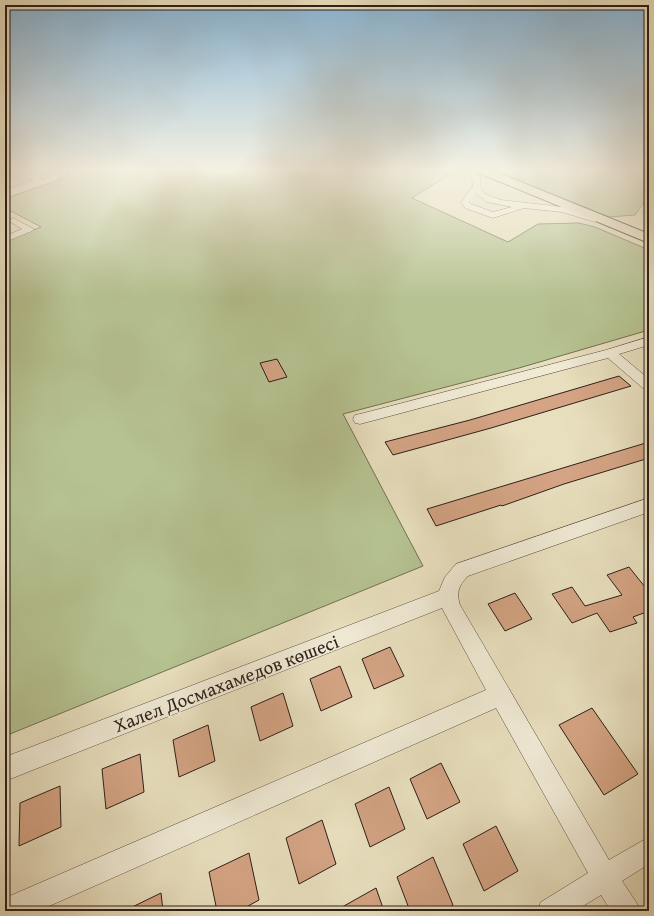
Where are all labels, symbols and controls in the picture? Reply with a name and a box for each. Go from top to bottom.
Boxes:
street label: Халел Досмахамедов көшесі [109,627,343,739]

